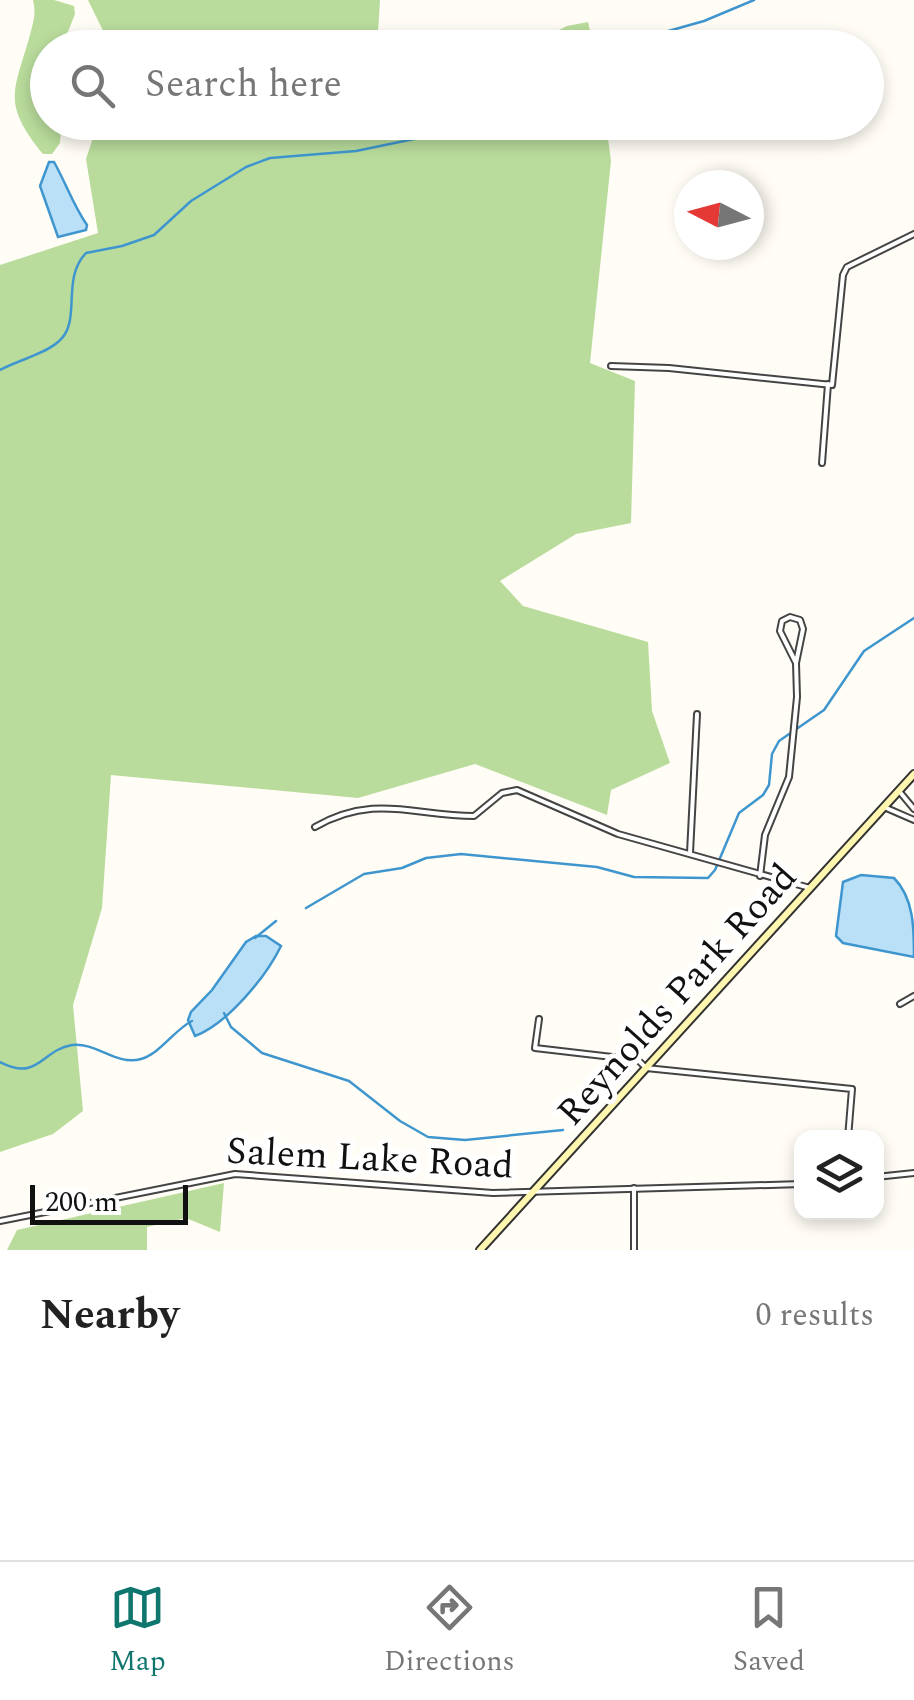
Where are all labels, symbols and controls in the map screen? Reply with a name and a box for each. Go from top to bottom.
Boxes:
search box [30,30,884,140]
text: Search here [145,56,342,114]
icon: search [65,58,120,113]
north arrow [674,170,764,260]
street label: Reynolds Park Road [543,851,812,1140]
street label: Salem Lake Road [225,1123,515,1195]
map controls [794,1130,884,1220]
button: layers [794,1130,884,1220]
scale bar [30,1180,188,1224]
text: 200 m [45,1181,118,1224]
text: Nearby [40,1284,179,1347]
text: 0 results [755,1291,874,1340]
tab: Map [109,1580,166,1683]
tab: Directions [384,1580,515,1683]
tab: Saved [733,1580,805,1683]

